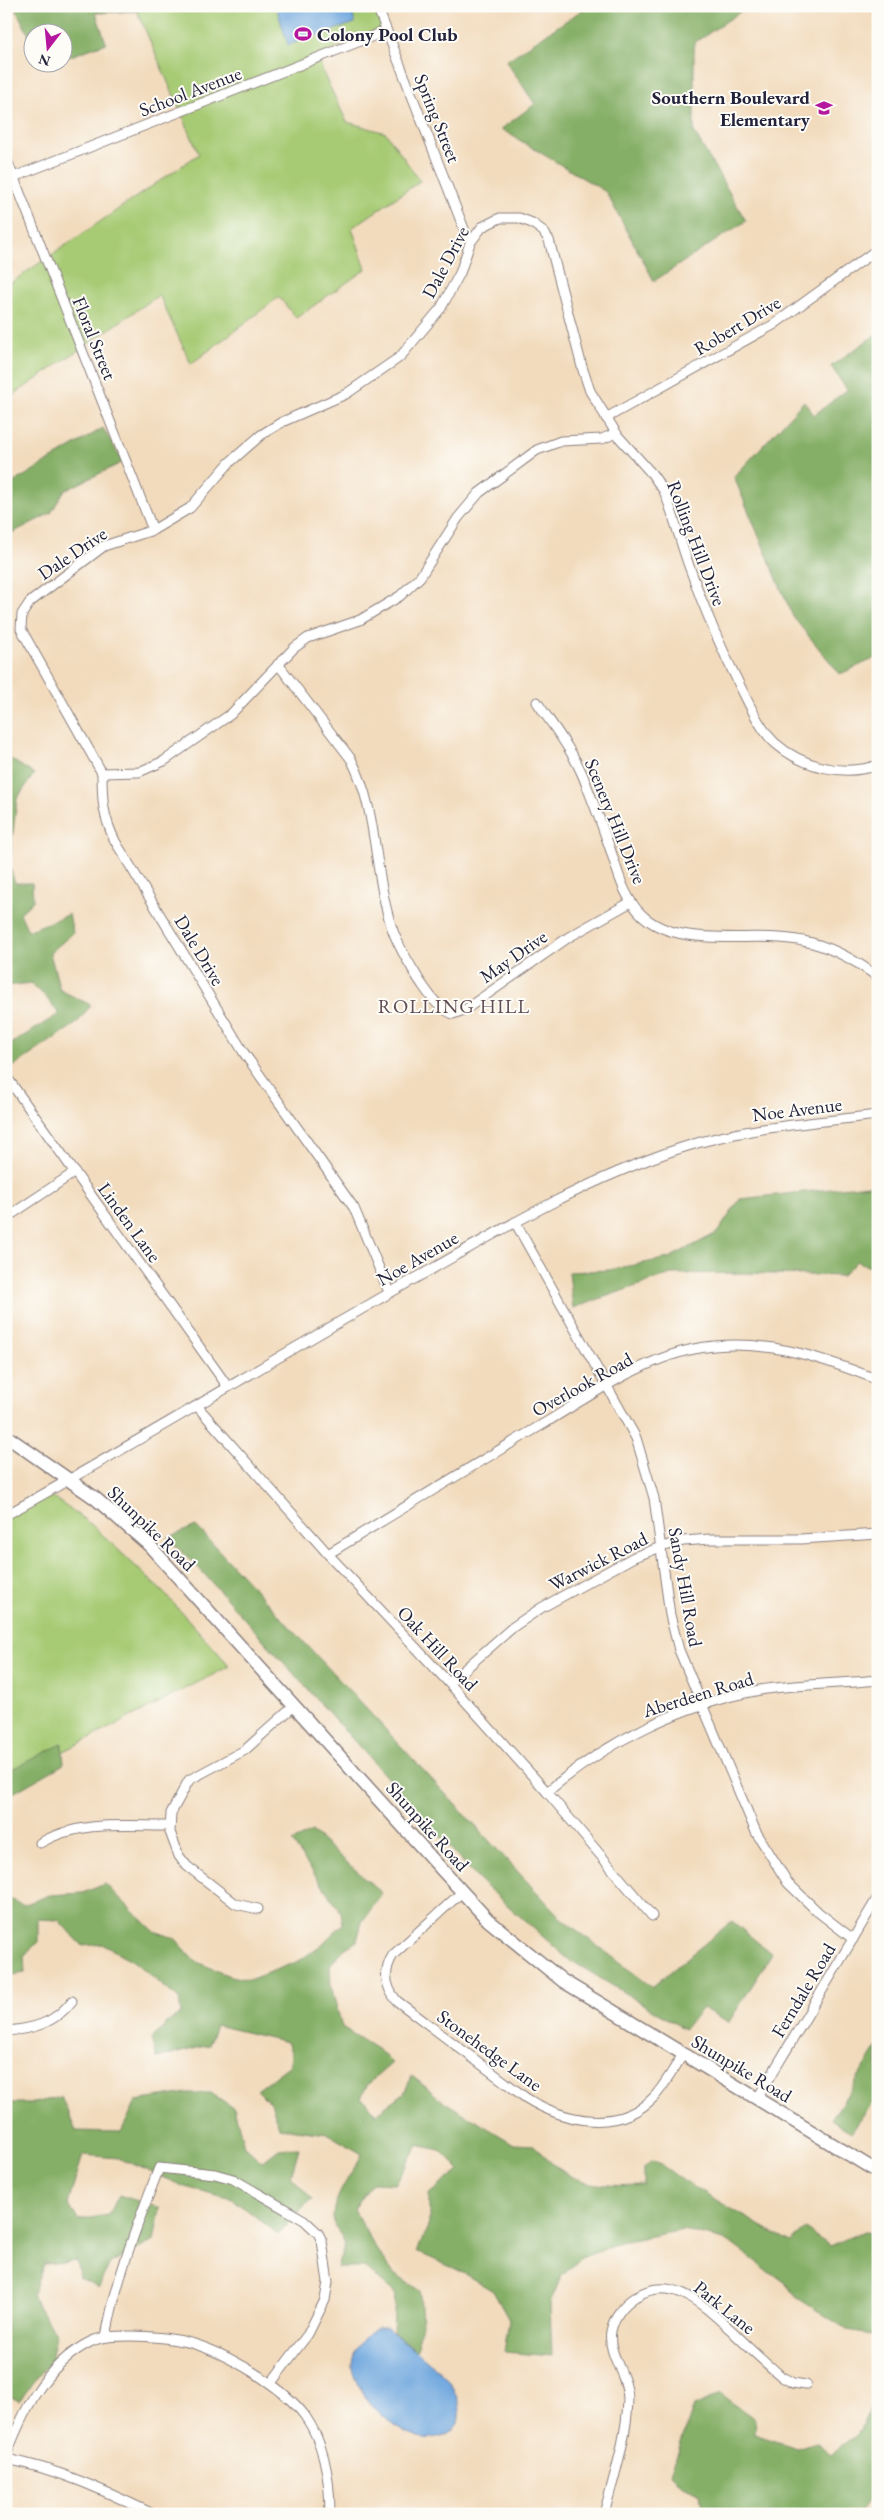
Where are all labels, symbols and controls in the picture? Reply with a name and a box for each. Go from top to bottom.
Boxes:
north arrow [22,22,72,72]
place label: Colony Pool Club [317,22,458,47]
sports icon: Colony Pool Club [293,24,313,44]
text: N [36,50,52,71]
street label: School Avenue [135,60,245,122]
street label: Spring Street [408,70,467,166]
place label: Southern Boulevard Elementary [652,85,811,132]
school or university icon: Southern Boulevard Elementary [814,98,834,118]
street label: Dale Drive [416,222,475,303]
street label: Robert Drive [689,290,785,361]
street label: Floral Street [67,293,123,384]
street label: Rolling Hill Drive [661,477,732,609]
street label: Dale Drive [33,521,112,586]
street label: Scenery Hill Drive [579,755,652,888]
street label: Dale Drive [169,910,230,990]
street label: May Drive [475,924,552,989]
district label: ROLLING HILL [378,993,530,1019]
street label: Noe Avenue [751,1092,843,1127]
street label: Linden Lane [92,1177,167,1267]
street label: Noe Avenue [372,1225,463,1292]
street label: Overlook Road [527,1346,637,1422]
street label: Shunpike Road [102,1480,201,1577]
street label: Sandy Hill Road [663,1525,708,1649]
street label: Warwick Road [545,1526,652,1597]
street label: Oak Hill Road [392,1600,484,1696]
street label: Aberdeen Road [639,1666,757,1723]
street label: Shunpike Road [381,1776,475,1877]
street label: Ferndale Road [765,1938,842,2042]
street label: Stonehedge Lane [432,2004,547,2097]
street label: Shunpike Road [687,2029,797,2108]
street label: Park Lane [689,2275,761,2340]

